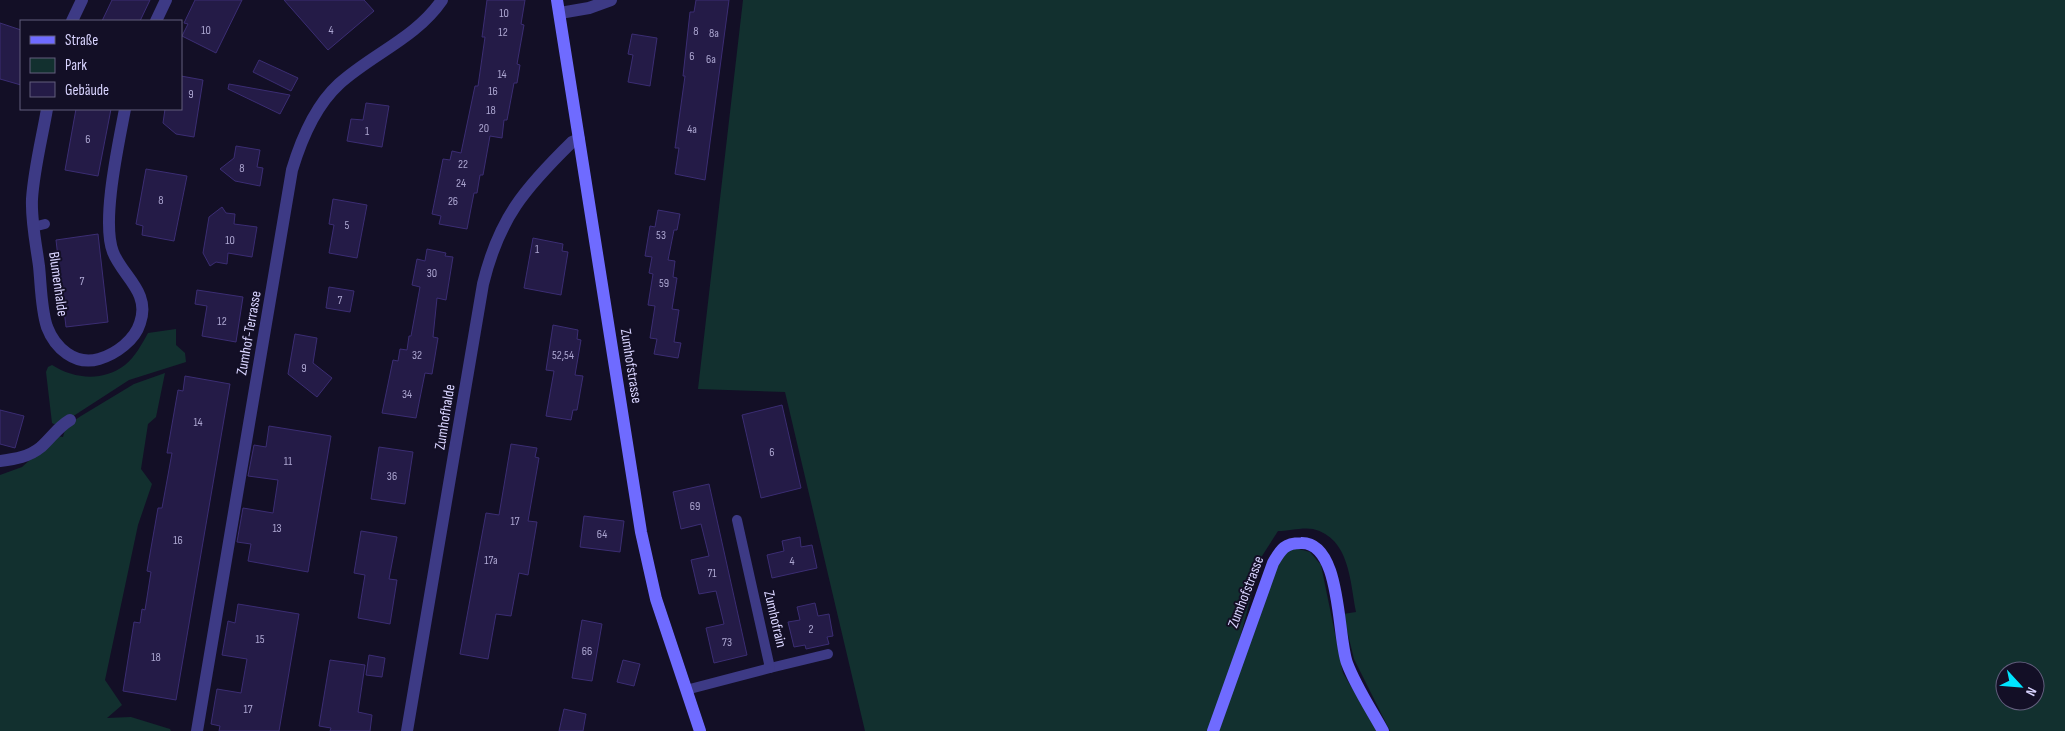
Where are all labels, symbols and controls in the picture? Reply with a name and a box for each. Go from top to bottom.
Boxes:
house number: 10 [499,6,509,21]
legend [20,20,182,110]
house number: 10 [201,23,211,38]
house number: 4 [328,23,334,38]
house number: 8 [693,24,699,39]
house number: 12 [498,25,508,40]
house number: 8a [709,26,719,41]
text: Straße [65,31,98,50]
house number: 6 [689,49,695,64]
house number: 6a [706,52,716,67]
text: Park [65,56,87,75]
house number: 14 [497,67,507,82]
text: Gebäude [65,81,109,100]
house number: 16 [488,84,498,99]
house number: 9 [188,87,194,102]
house number: 18 [486,103,496,118]
house number: 20 [479,121,489,136]
house number: 4a [687,122,697,137]
house number: 1 [365,124,370,139]
house number: 6 [85,132,91,147]
house number: 22 [458,157,468,172]
house number: 8 [239,161,245,176]
house number: 24 [456,176,466,191]
house number: 8 [158,193,164,208]
house number: 26 [448,194,458,209]
house number: 5 [345,218,350,233]
house number: 53 [656,228,666,243]
house number: 10 [225,233,235,248]
house number: 1 [535,242,540,257]
street label: Blumenhalde [44,250,72,318]
house number: 30 [427,266,437,281]
house number: 7 [80,274,85,289]
house number: 59 [659,276,669,291]
street label: Zumhof-Terrasse [232,289,266,377]
house number: 7 [338,293,343,308]
house number: 12 [217,314,227,329]
street label: Zumhofstrasse [616,327,646,405]
house number: 32 [412,348,422,363]
house number: 52,54 [552,348,574,363]
house number: 9 [301,361,307,376]
street label: Zumhofhalde [430,383,460,451]
house number: 34 [402,387,412,402]
house number: 14 [193,415,203,430]
house number: 6 [769,445,775,460]
house number: 11 [284,454,293,469]
house number: 36 [387,469,397,484]
house number: 69 [690,499,700,514]
house number: 17 [511,514,520,529]
house number: 13 [272,521,282,536]
house number: 64 [597,527,607,542]
house number: 16 [173,533,183,548]
house number: 17a [484,553,498,568]
street label: Zumhofstrasse [1224,553,1268,631]
house number: 4 [789,554,795,569]
house number: 71 [707,566,717,581]
street label: Zumhofrain [759,589,791,649]
house number: 2 [809,622,814,637]
house number: 15 [255,632,265,647]
house number: 73 [722,635,732,650]
house number: 66 [582,644,592,659]
house number: 18 [151,650,161,665]
north arrow [1995,661,2045,711]
text: N [2022,684,2041,699]
house number: 17 [244,702,253,717]

